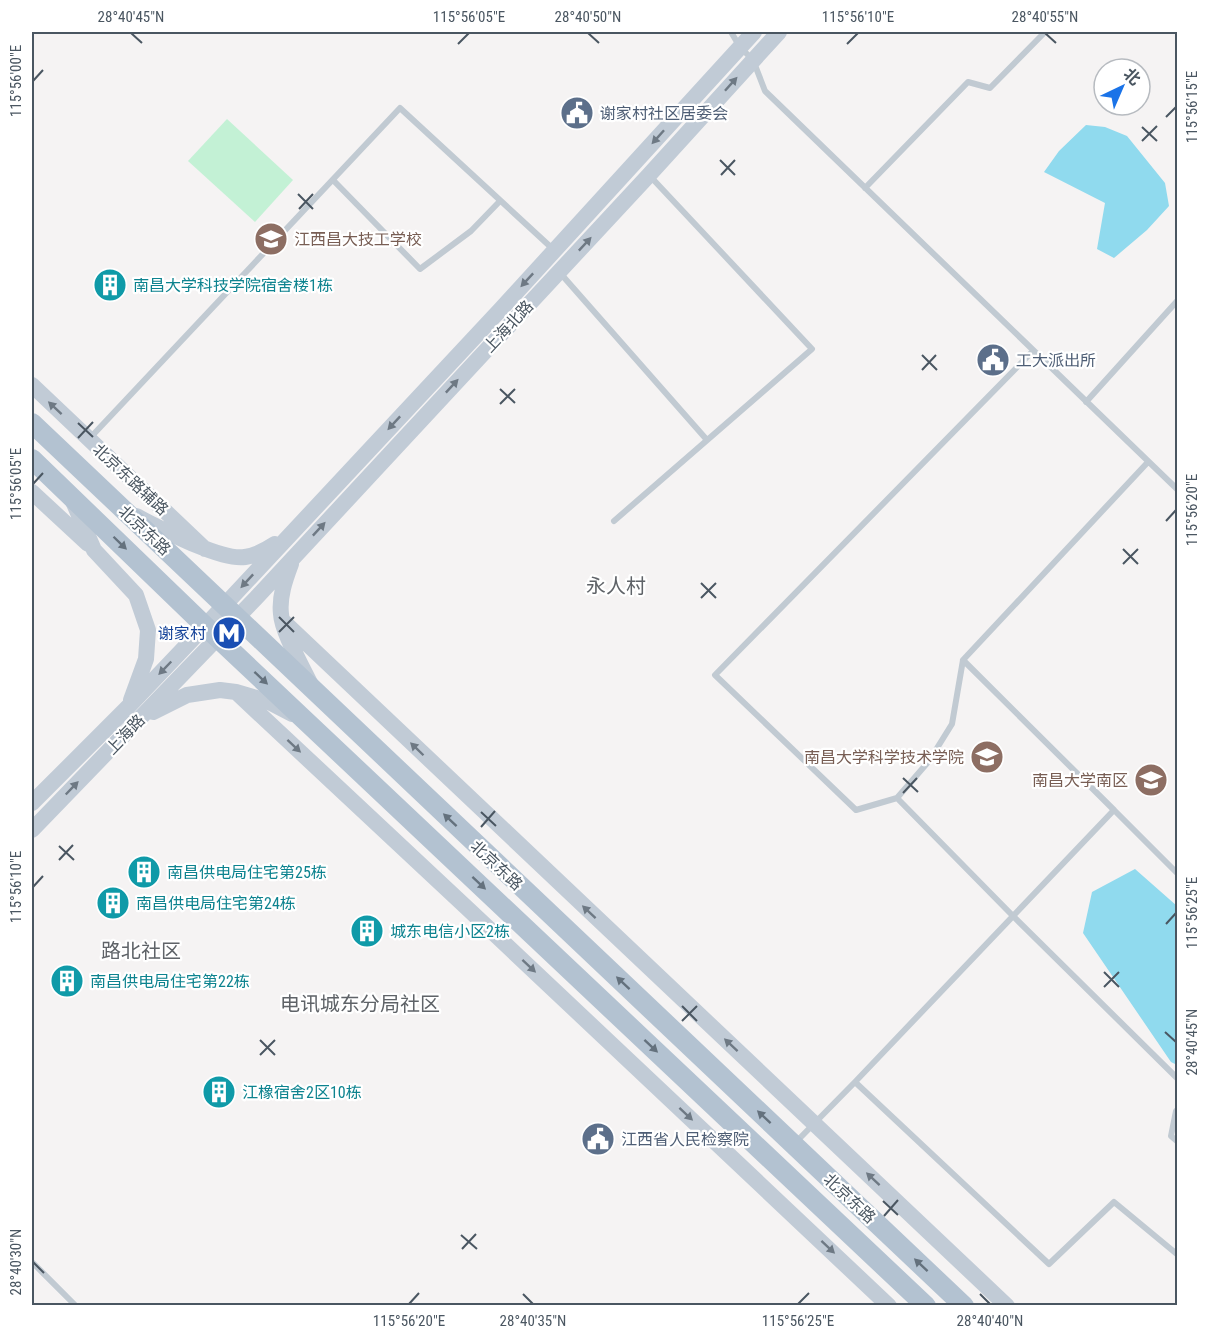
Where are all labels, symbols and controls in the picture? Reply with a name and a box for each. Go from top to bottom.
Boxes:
text: 28°40'45"N [98,8,164,26]
text: 115°56'05"E [433,8,505,26]
text: 28°40'50"N [555,8,621,26]
text: 115°56'10"E [822,8,894,26]
text: 28°40'55"N [1012,8,1078,26]
text: 115°56'00"E [7,45,25,117]
north arrow [1092,57,1152,117]
text: 北 [1120,64,1144,89]
text: 115°56'15"E [1183,71,1201,143]
one-way arrow [724,77,738,92]
public building icon: 谢家村社区居委会 [559,95,595,131]
place label: 谢家村社区居委会 [600,104,728,123]
one-way arrow [651,129,665,144]
school or university icon: 江西昌大技工学校 [253,221,289,257]
place label: 江西昌大技工学校 [294,230,422,249]
one-way arrow [578,236,592,251]
building icon: 南昌大学科技学院宿舍楼1栋 [92,267,128,303]
one-way arrow [520,273,534,287]
place label: 南昌大学科技学院宿舍楼1栋 [133,276,333,295]
street label: 上海北路 [480,296,537,356]
public building icon: 工大派出所 [975,342,1011,378]
place label: 工大派出所 [1016,351,1096,370]
one-way arrow [445,379,459,394]
one-way arrow [48,401,63,415]
one-way arrow [387,416,401,431]
street label: 北京东路辅路 [89,440,172,519]
text: 115°56'05"E [7,448,25,520]
text: 115°56'20"E [1183,474,1201,546]
street label: 北京东路 [115,502,175,559]
one-way arrow [312,522,325,537]
one-way arrow [112,536,127,550]
one-way arrow [240,574,254,589]
district label: 永人村 [586,574,646,598]
metro station icon: 谢家村 [211,615,247,651]
place label: 谢家村 [158,624,206,643]
one-way arrow [158,661,172,676]
one-way arrow [253,670,267,684]
street label: 上海路 [102,710,149,758]
one-way arrow [287,739,301,753]
school or university icon: 南昌大学科学技术学院 [969,739,1005,775]
one-way arrow [410,742,424,756]
place label: 南昌大学科学技术学院 [804,748,964,767]
school or university icon: 南昌大学南区 [1133,762,1169,798]
place label: 南昌大学南区 [1032,771,1128,790]
one-way arrow [65,781,79,795]
one-way arrow [443,813,458,827]
street label: 北京东路 [467,837,527,894]
text: 115°56'10"E [7,851,25,923]
building icon: 南昌供电局住宅第25栋 [126,854,162,890]
place label: 南昌供电局住宅第25栋 [167,863,327,882]
one-way arrow [472,876,486,890]
text: 115°56'25"E [1183,877,1201,949]
building icon: 南昌供电局住宅第24栋 [95,885,131,921]
place label: 南昌供电局住宅第24栋 [136,894,296,913]
one-way arrow [582,905,596,919]
building icon: 城东电信小区2栋 [349,913,385,949]
place label: 城东电信小区2栋 [390,922,510,941]
district label: 路北社区 [101,939,181,963]
one-way arrow [521,958,535,972]
building icon: 南昌供电局住宅第22栋 [49,963,85,999]
place label: 南昌供电局住宅第22栋 [90,972,250,991]
one-way arrow [615,976,630,990]
district label: 电讯城东分局社区 [280,992,440,1016]
text: 28°40'45"N [1183,1009,1201,1075]
one-way arrow [723,1038,738,1052]
one-way arrow [644,1039,659,1053]
building icon: 江橡宿舍2区10栋 [201,1074,237,1110]
place label: 江橡宿舍2区10栋 [242,1083,362,1102]
one-way arrow [678,1107,693,1121]
one-way arrow [757,1110,772,1124]
public building icon: 江西省人民检察院 [580,1121,616,1157]
place label: 江西省人民检察院 [621,1130,749,1149]
street label: 北京东路 [820,1170,880,1227]
one-way arrow [865,1172,880,1186]
text: 28°40'30"N [7,1229,25,1295]
one-way arrow [820,1240,834,1254]
one-way arrow [915,1259,929,1273]
text: 115°56'20"E [373,1312,445,1330]
text: 28°40'35"N [500,1312,566,1330]
text: 115°56'25"E [762,1312,834,1330]
text: 28°40'40"N [957,1312,1023,1330]

